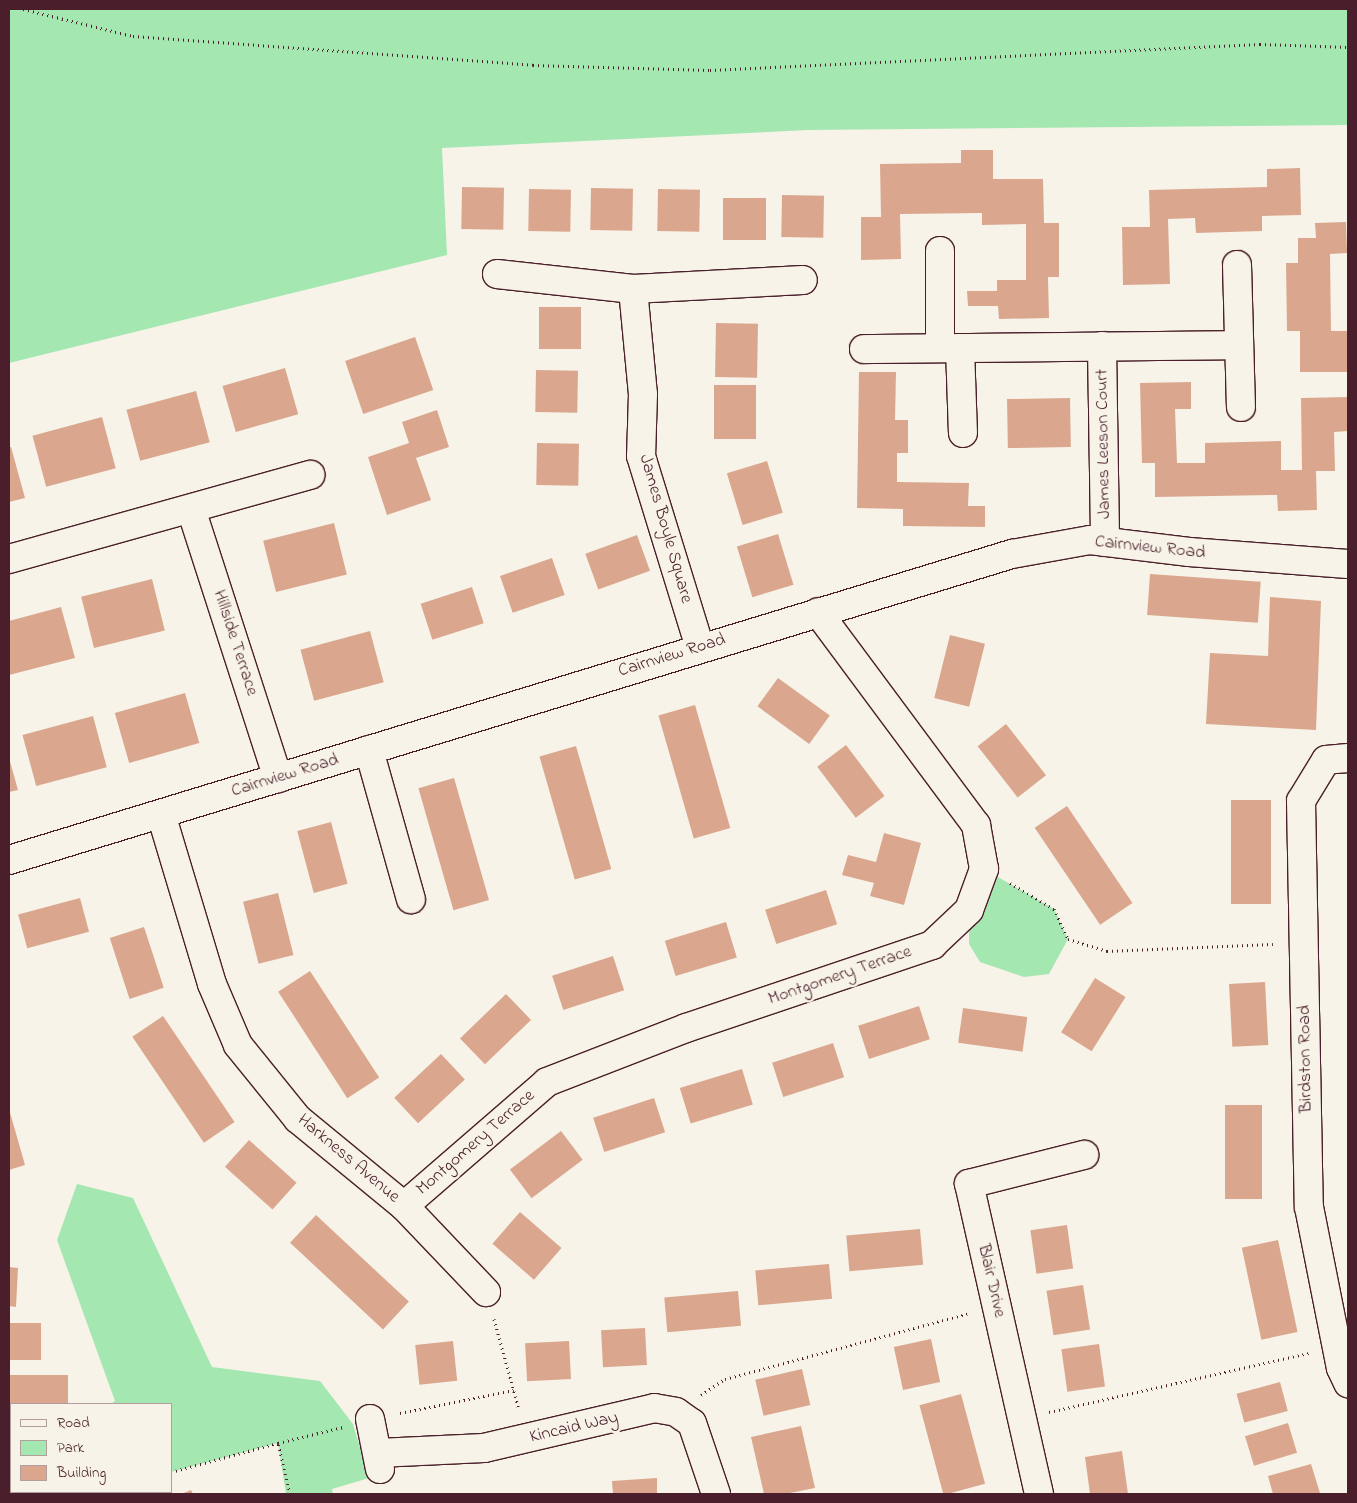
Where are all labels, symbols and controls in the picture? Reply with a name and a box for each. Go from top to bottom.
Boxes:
street label: James Leeson Court [1092,369,1116,519]
street label: James Boyle Square [633,452,697,606]
street label: Cairnview Road [1094,531,1206,565]
street label: Hillside Terrace [208,587,262,699]
street label: Cairnview Road [616,629,728,683]
street label: Cairnview Road [229,749,341,803]
street label: Montgomery Terrace [766,941,914,1011]
street label: Birdston Road [1294,1005,1318,1113]
street label: Montgomery Terrace [412,1086,540,1200]
street label: Harkness Avenue [292,1110,404,1208]
street label: Blair Drive [972,1242,1010,1320]
legend [10,1403,172,1493]
street label: Kincaid Way [528,1407,620,1449]
text: Road [57,1412,90,1434]
text: Park [57,1437,84,1459]
text: Building [57,1462,106,1484]

